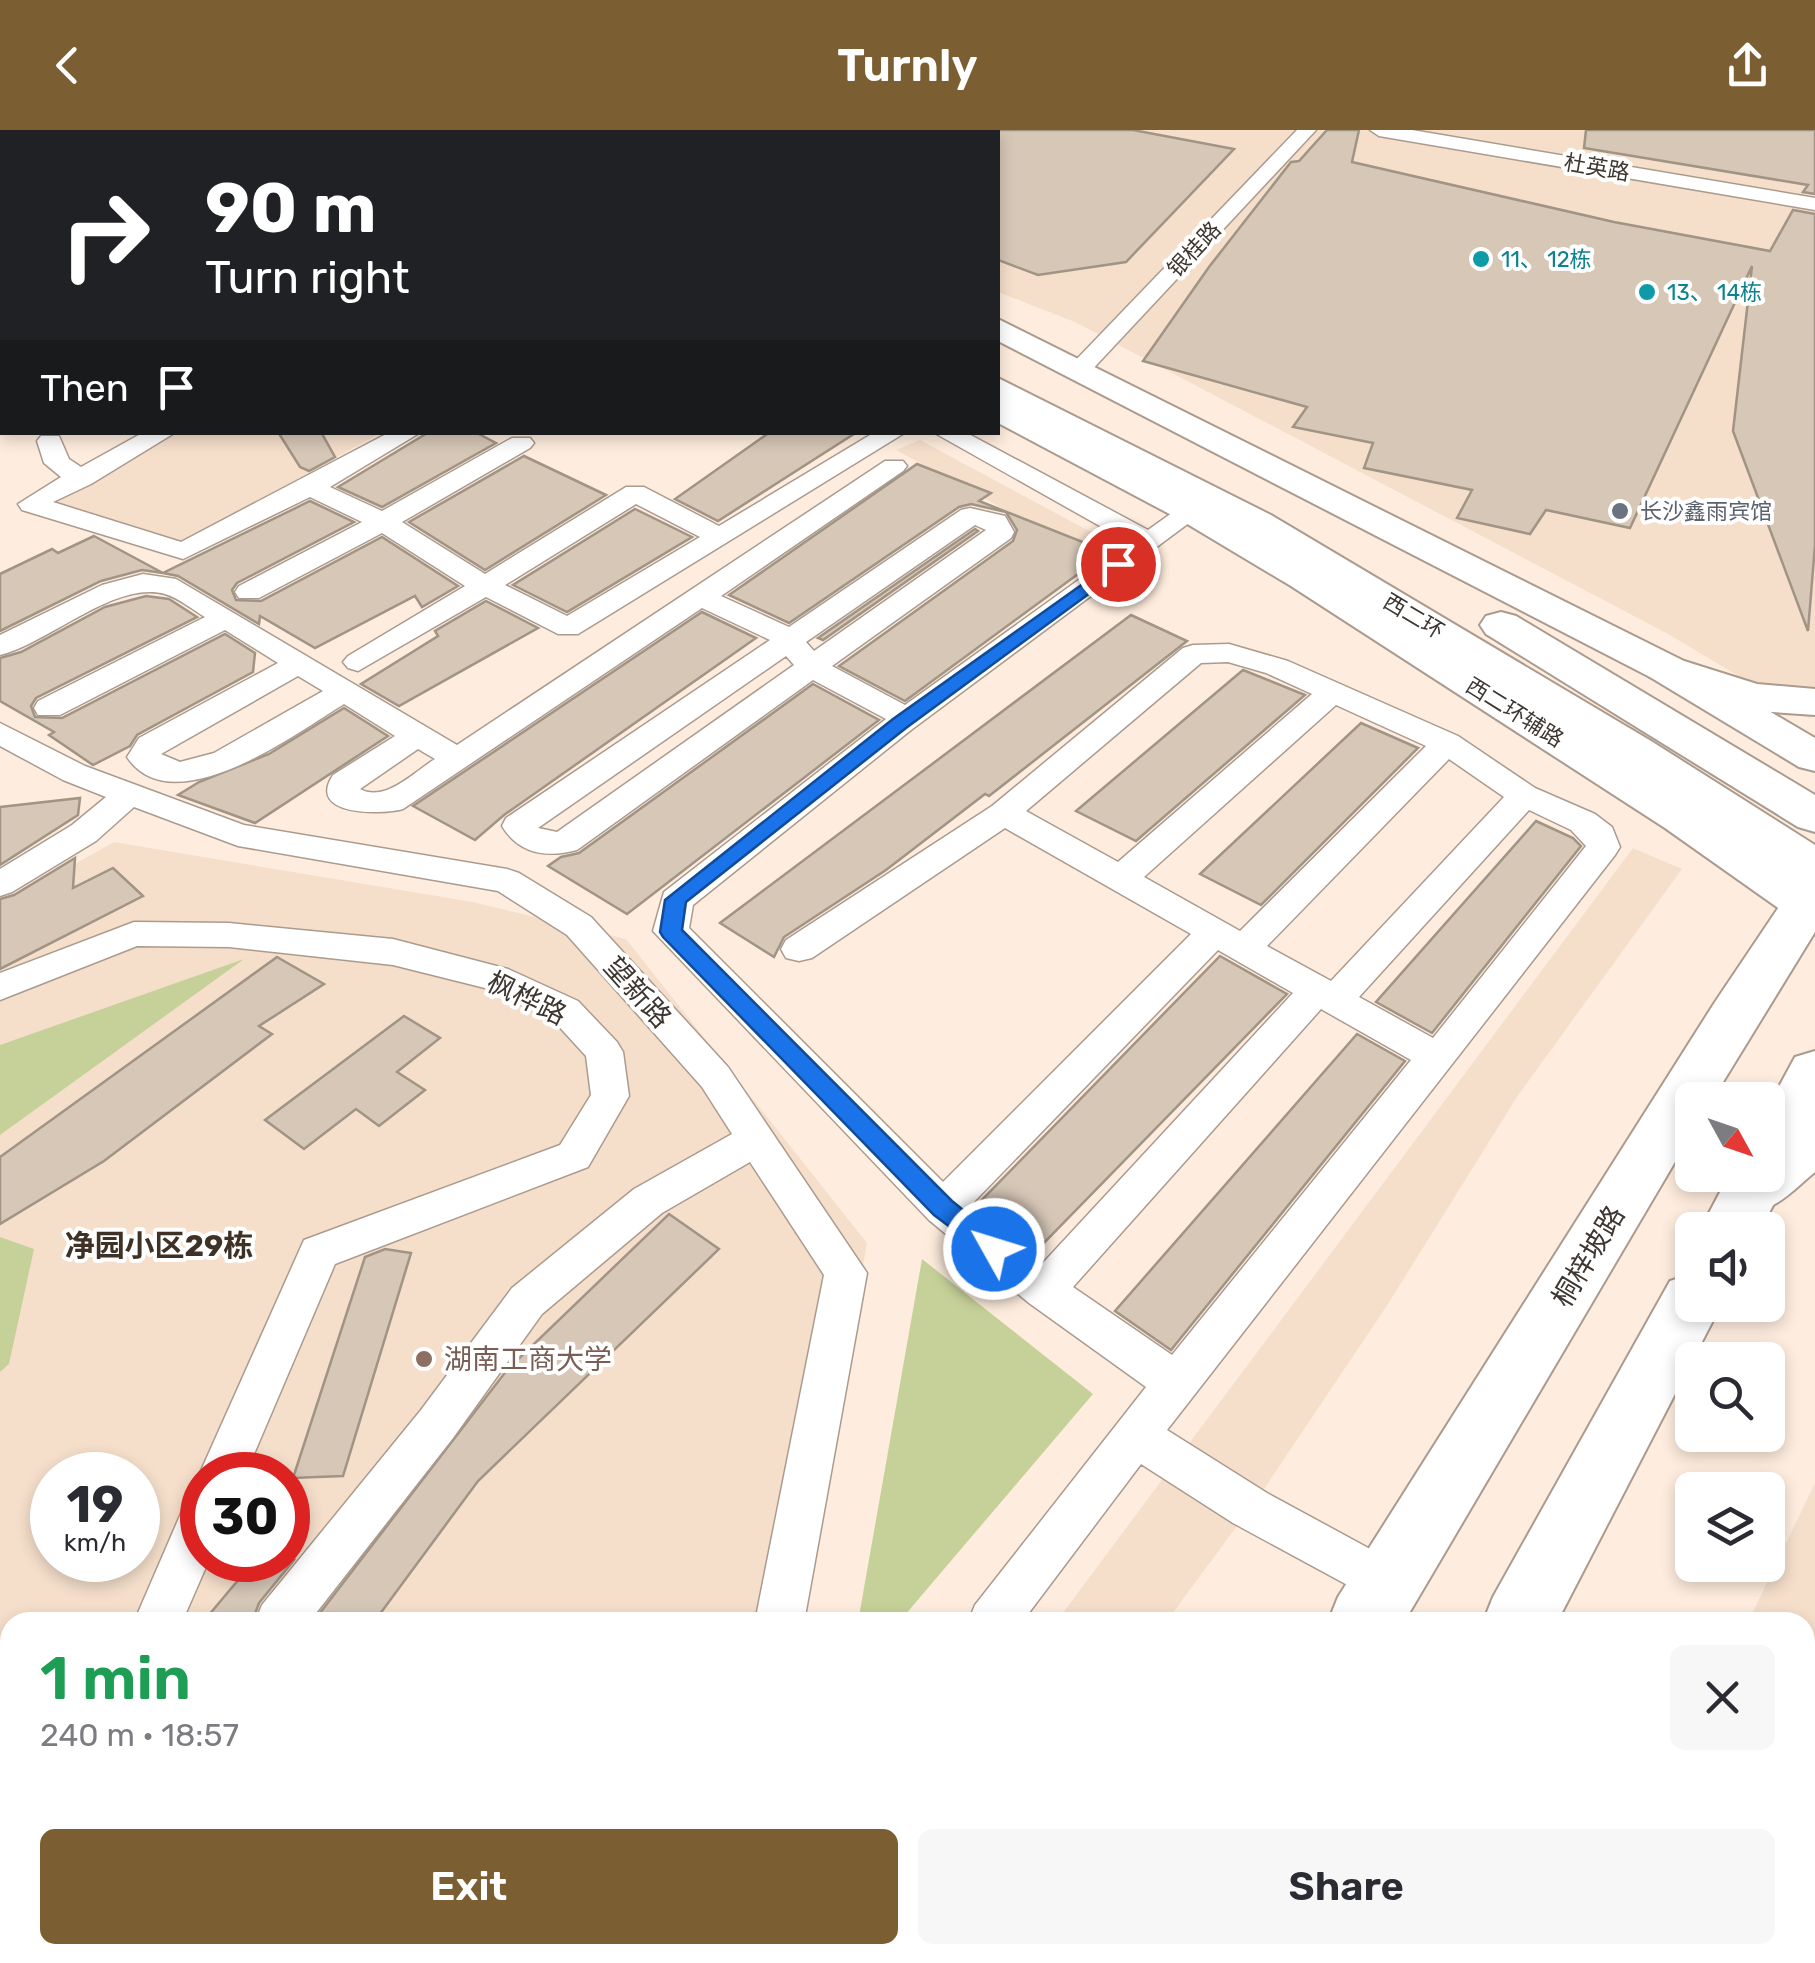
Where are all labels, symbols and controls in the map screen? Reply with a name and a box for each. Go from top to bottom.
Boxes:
icon: back [40,38,95,93]
icon: share [1720,38,1775,93]
text: Turnly [837,39,978,92]
street label: 杜英路 [1562,148,1632,187]
text: 90 m [205,167,377,250]
icon: right [40,170,170,300]
street label: 银桂路 [1162,216,1227,283]
place label: 11、 12栋 [1501,246,1592,273]
marker: 11、 12栋 [1470,248,1492,270]
text: Turn right [205,251,409,304]
place label: 13、 14栋 [1667,279,1762,306]
marker: 13、 14栋 [1636,281,1658,303]
icon: arrive [149,360,204,415]
text: Then [40,365,129,411]
place label: 长沙鑫雨宾馆 [1640,498,1772,525]
marker: 长沙鑫雨宾馆 [1609,500,1631,522]
pin [1076,522,1161,607]
icon: arrive [1091,537,1146,592]
street label: 西二环 [1378,588,1449,645]
street label: 西二环辅路 [1461,672,1569,753]
street label: 望新路 [597,950,678,1035]
street label: 枫桦路 [482,965,572,1032]
north arrow [1675,1082,1785,1192]
map controls [1675,1082,1785,1582]
position arrow [942,1197,1046,1301]
street label: 桐梓坡路 [1545,1200,1631,1313]
button: sound [1675,1212,1785,1322]
district label: 净园小区29栋 [65,1228,253,1264]
button: search [1675,1342,1785,1452]
place label: 湖南工商大学 [444,1343,612,1376]
marker: 湖南工商大学 [413,1348,435,1370]
speed limit sign: 30 [180,1452,310,1582]
button: layers [1675,1472,1785,1582]
text: 19 [67,1475,123,1535]
text: km/h [64,1528,126,1557]
text: 1 min [40,1643,191,1714]
button: close [1670,1645,1775,1750]
text: 240 m · 18:57 [40,1716,239,1754]
button: Exit [40,1829,898,1944]
button: Share [918,1829,1775,1944]

